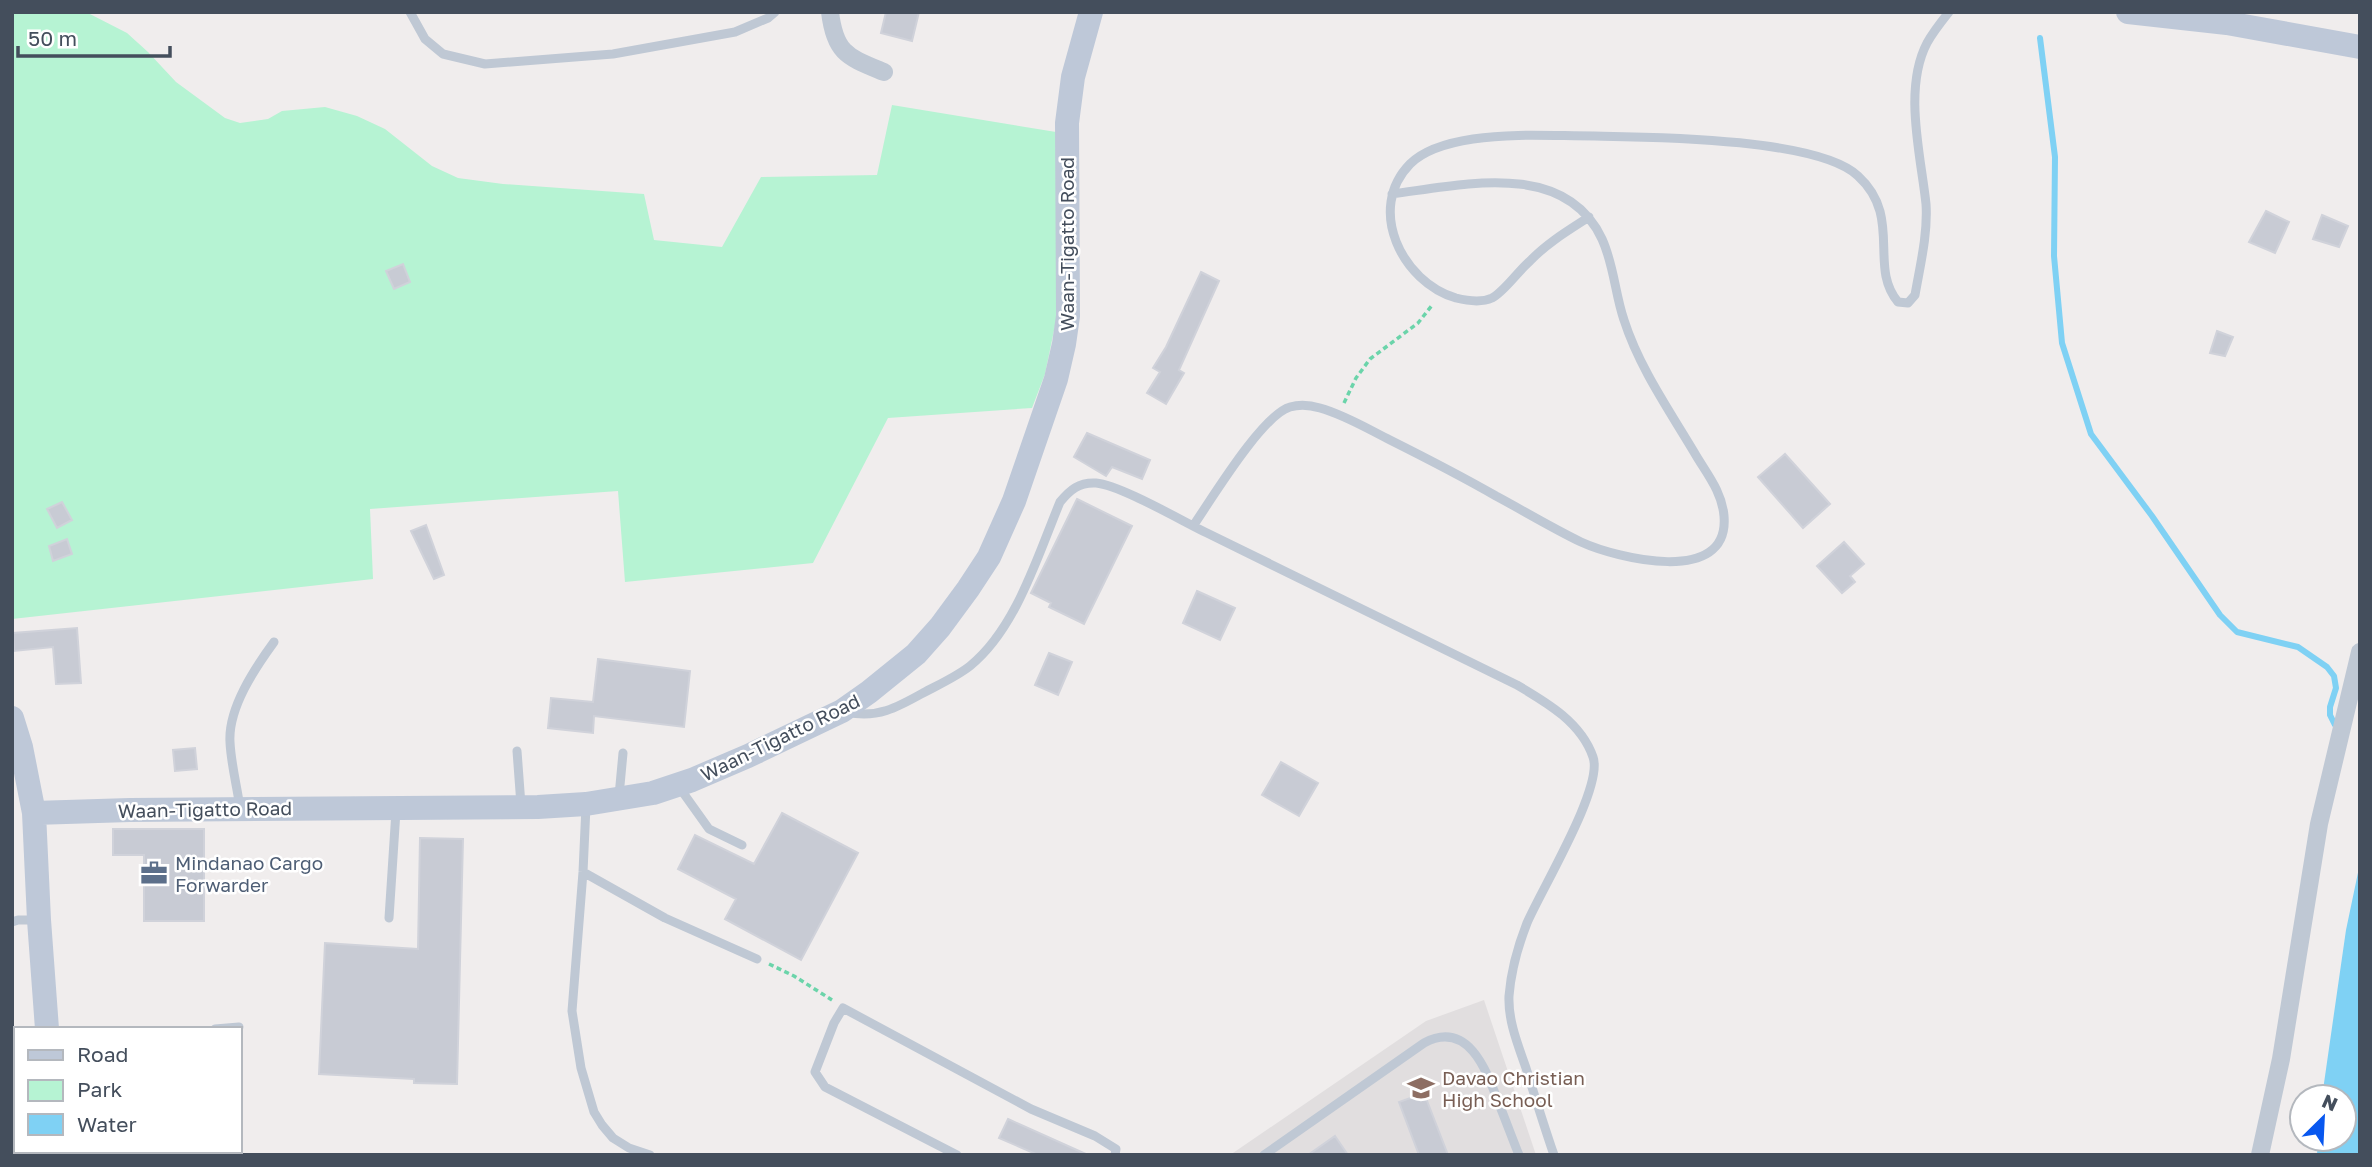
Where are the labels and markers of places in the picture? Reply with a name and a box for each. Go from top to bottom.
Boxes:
place label: Mindanao Cargo Forwarder [175,851,323,896]
office icon: Mindanao Cargo Forwarder [139,858,169,888]
place label: Davao Christian High School [1442,1066,1585,1111]
school or university icon: Davao Christian High School [1406,1073,1436,1103]

